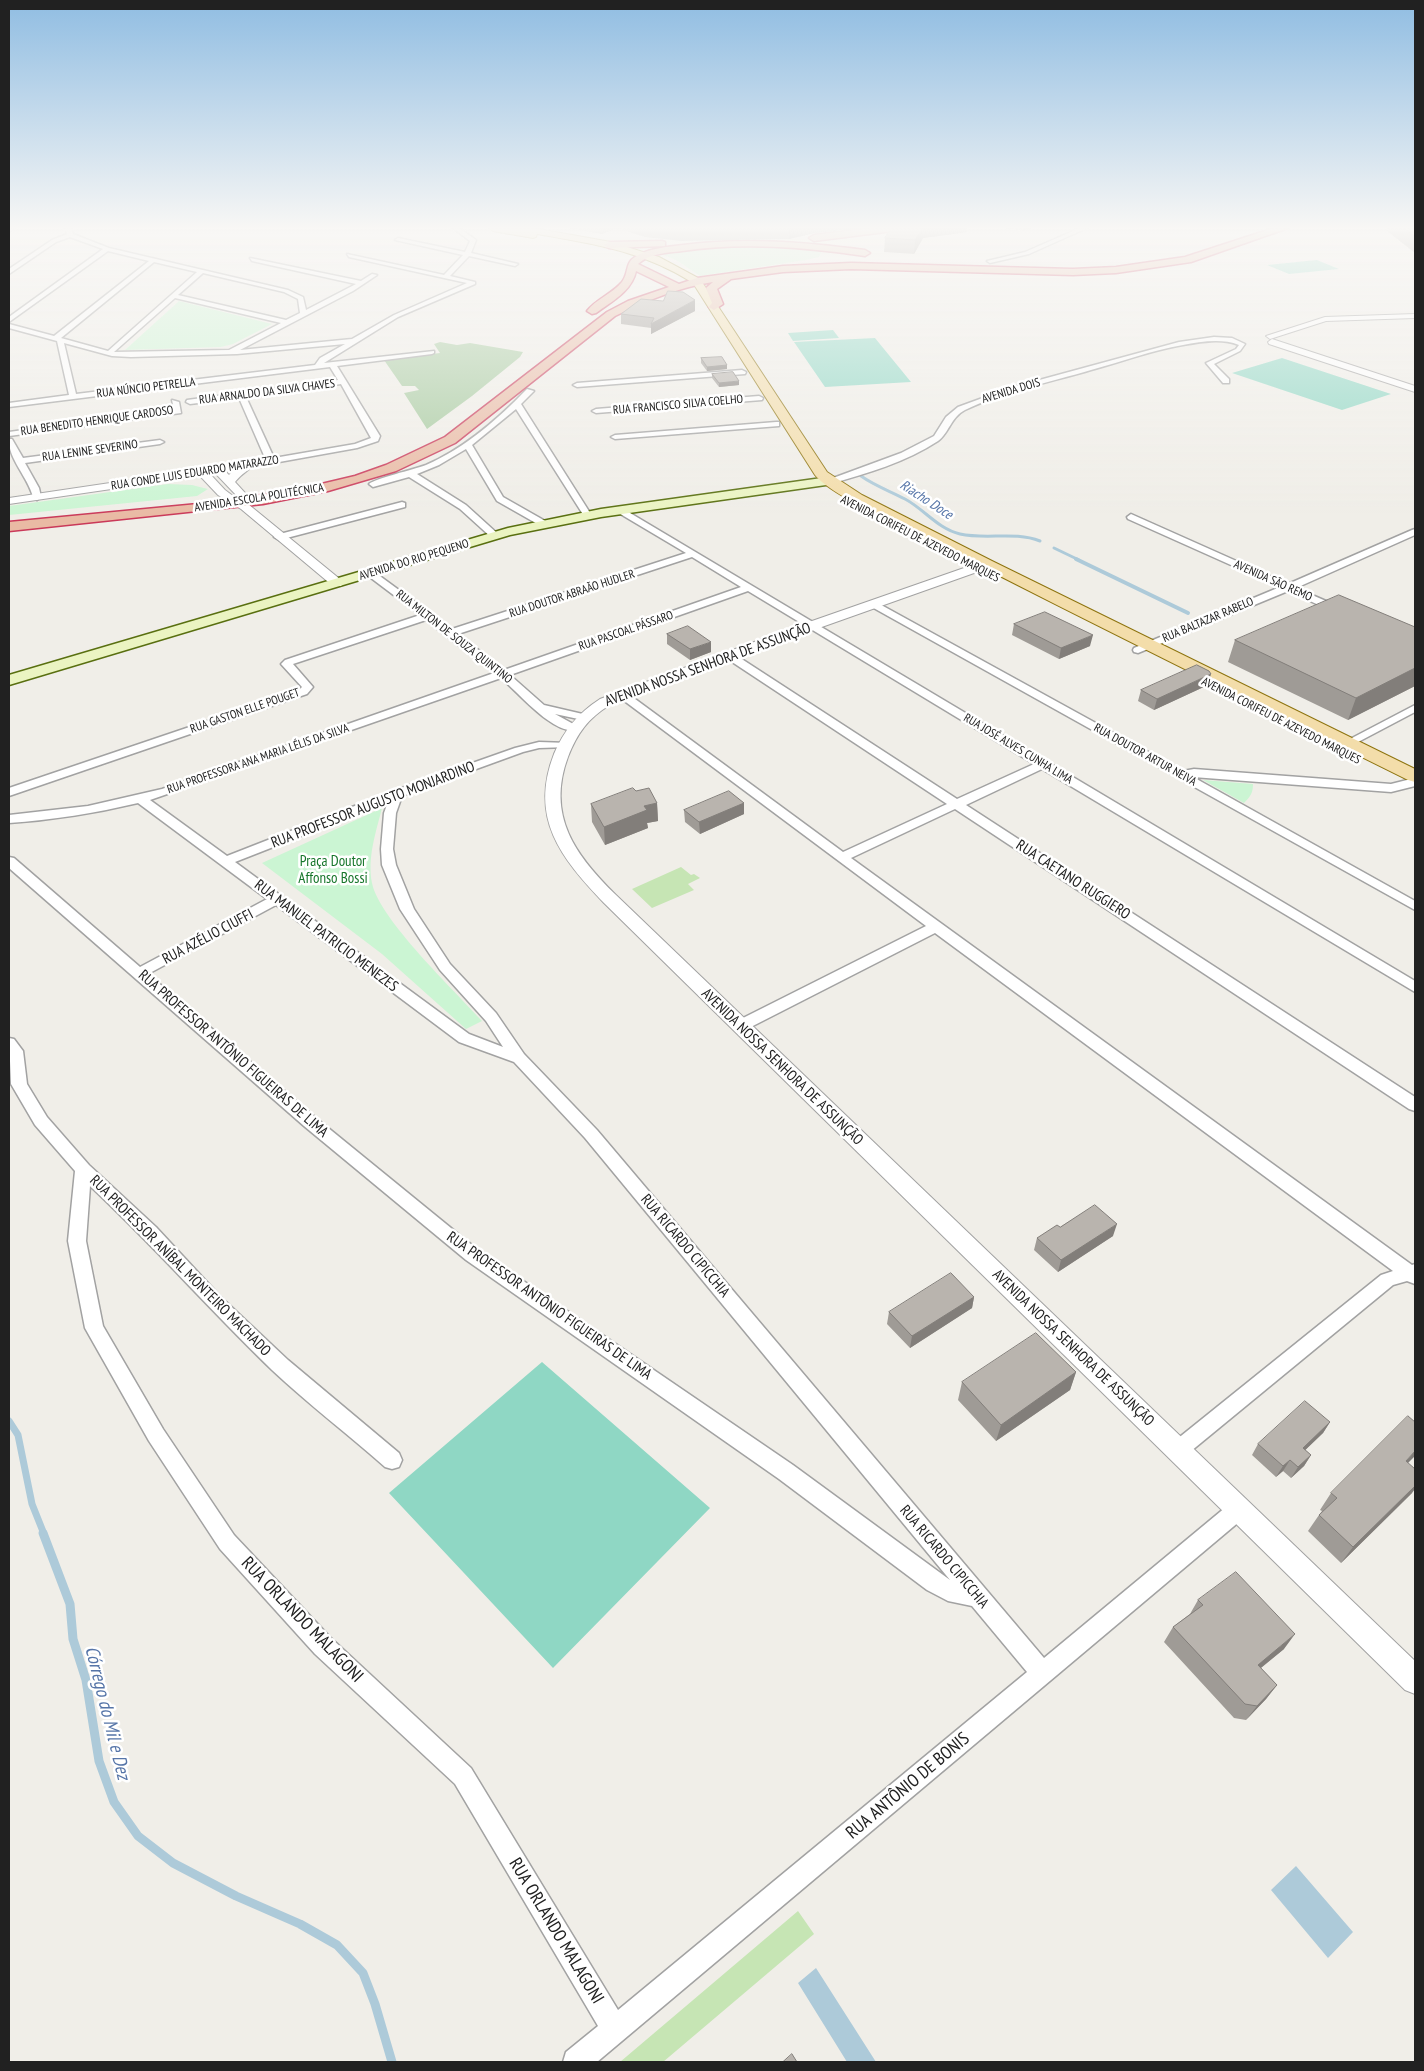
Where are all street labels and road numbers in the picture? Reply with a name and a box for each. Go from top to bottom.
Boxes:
street label: RUA NÚNCIO PETRELLA [96,375,196,401]
street label: AVENIDA DOIS [980,375,1042,407]
street label: RUA ARNALDO DA SILVA CHAVES [198,377,336,407]
street label: RUA FRANCISCO SILVA COELHO [612,392,744,418]
street label: RUA BENEDITO HENRIQUE CARDOSO [20,403,174,439]
street label: RUA LENINE SEVERINO [41,437,139,465]
street label: RUA CONDE LUIS EDUARDO MATARAZZO [110,453,280,493]
street label: AVENIDA ESCOLA POLITÉCNICA [193,481,325,515]
street label: AVENIDA CORIFEU DE AZEVEDO MARQUES [838,492,1002,586]
street label: AVENIDA DO RIO PEQUENO [357,536,471,584]
street label: AVENIDA SÃO REMO [1232,557,1314,605]
street label: RUA DOUTOR ABRAÃO HUDLER [507,567,637,621]
street label: RUA MILTON DE SOUZA QUINTINO [393,587,515,687]
street label: RUA BALTAZAR RABELO [1160,594,1256,646]
street label: RUA PASCOAL PÁSSARO [577,608,675,654]
street label: AVENIDA NOSSA SENHORA DE ASSUNÇÃO [603,619,813,711]
street label: AVENIDA CORIFEU DE AZEVEDO MARQUES [1199,674,1363,768]
street label: RUA GASTON ELLE POUGET [188,686,302,736]
street label: RUA JOSÉ ALVES CUNHA LIMA [961,711,1075,787]
street label: RUA PROFESSORA ANA MARIA LÉLIS DA SILVA [165,721,351,797]
street label: RUA DOUTOR ARTUR NEIVA [1091,721,1199,789]
street label: RUA PROFESSOR AUGUSTO MONJARDINO [269,758,477,852]
street label: RUA CAETANO RUGGIERO [1013,836,1133,924]
street label: RUA MANUEL PATRICIO MENEZES [251,876,401,996]
street label: RUA AZÉLIO CIUFFI [159,905,257,969]
street label: RUA PROFESSOR ANTÔNIO FIGUEIRAS DE LIMA [134,967,332,1141]
street label: AVENIDA NOSSA SENHORA DE ASSUNÇÃO [697,985,867,1149]
street label: RUA PROFESSOR ANÍBAL MONTEIRO MACHADO [86,1172,274,1360]
street label: RUA RICARDO CIPICCHIA [637,1191,733,1301]
street label: RUA PROFESSOR ANTÔNIO FIGUEIRAS DE LIMA [443,1228,655,1384]
street label: AVENIDA NOSSA SENHORA DE ASSUNÇÃO [988,1266,1158,1430]
street label: RUA RICARDO CIPICCHIA [896,1502,992,1612]
street label: RUA ORLANDO MALAGONI [237,1553,367,1687]
street label: RUA ANTÔNIO DE BONIS [842,1728,974,1844]
street label: RUA ORLANDO MALAGONI [504,1854,608,2008]

